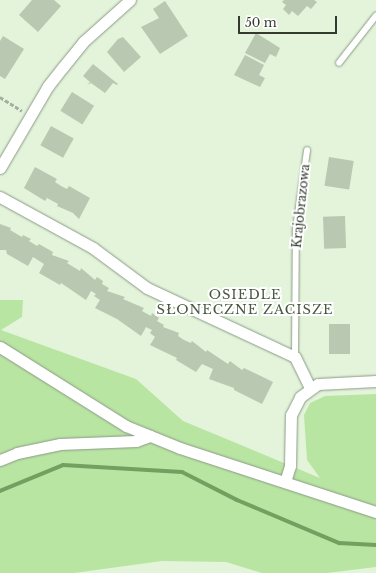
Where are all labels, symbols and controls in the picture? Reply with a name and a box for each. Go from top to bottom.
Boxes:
scale bar [240,8,339,34]
text: 50 m [245,15,277,30]
street label: Krajobrazowa [289,163,313,249]
district label: OSIEDLE SŁONECZNE ZACISZE [157,288,333,319]

